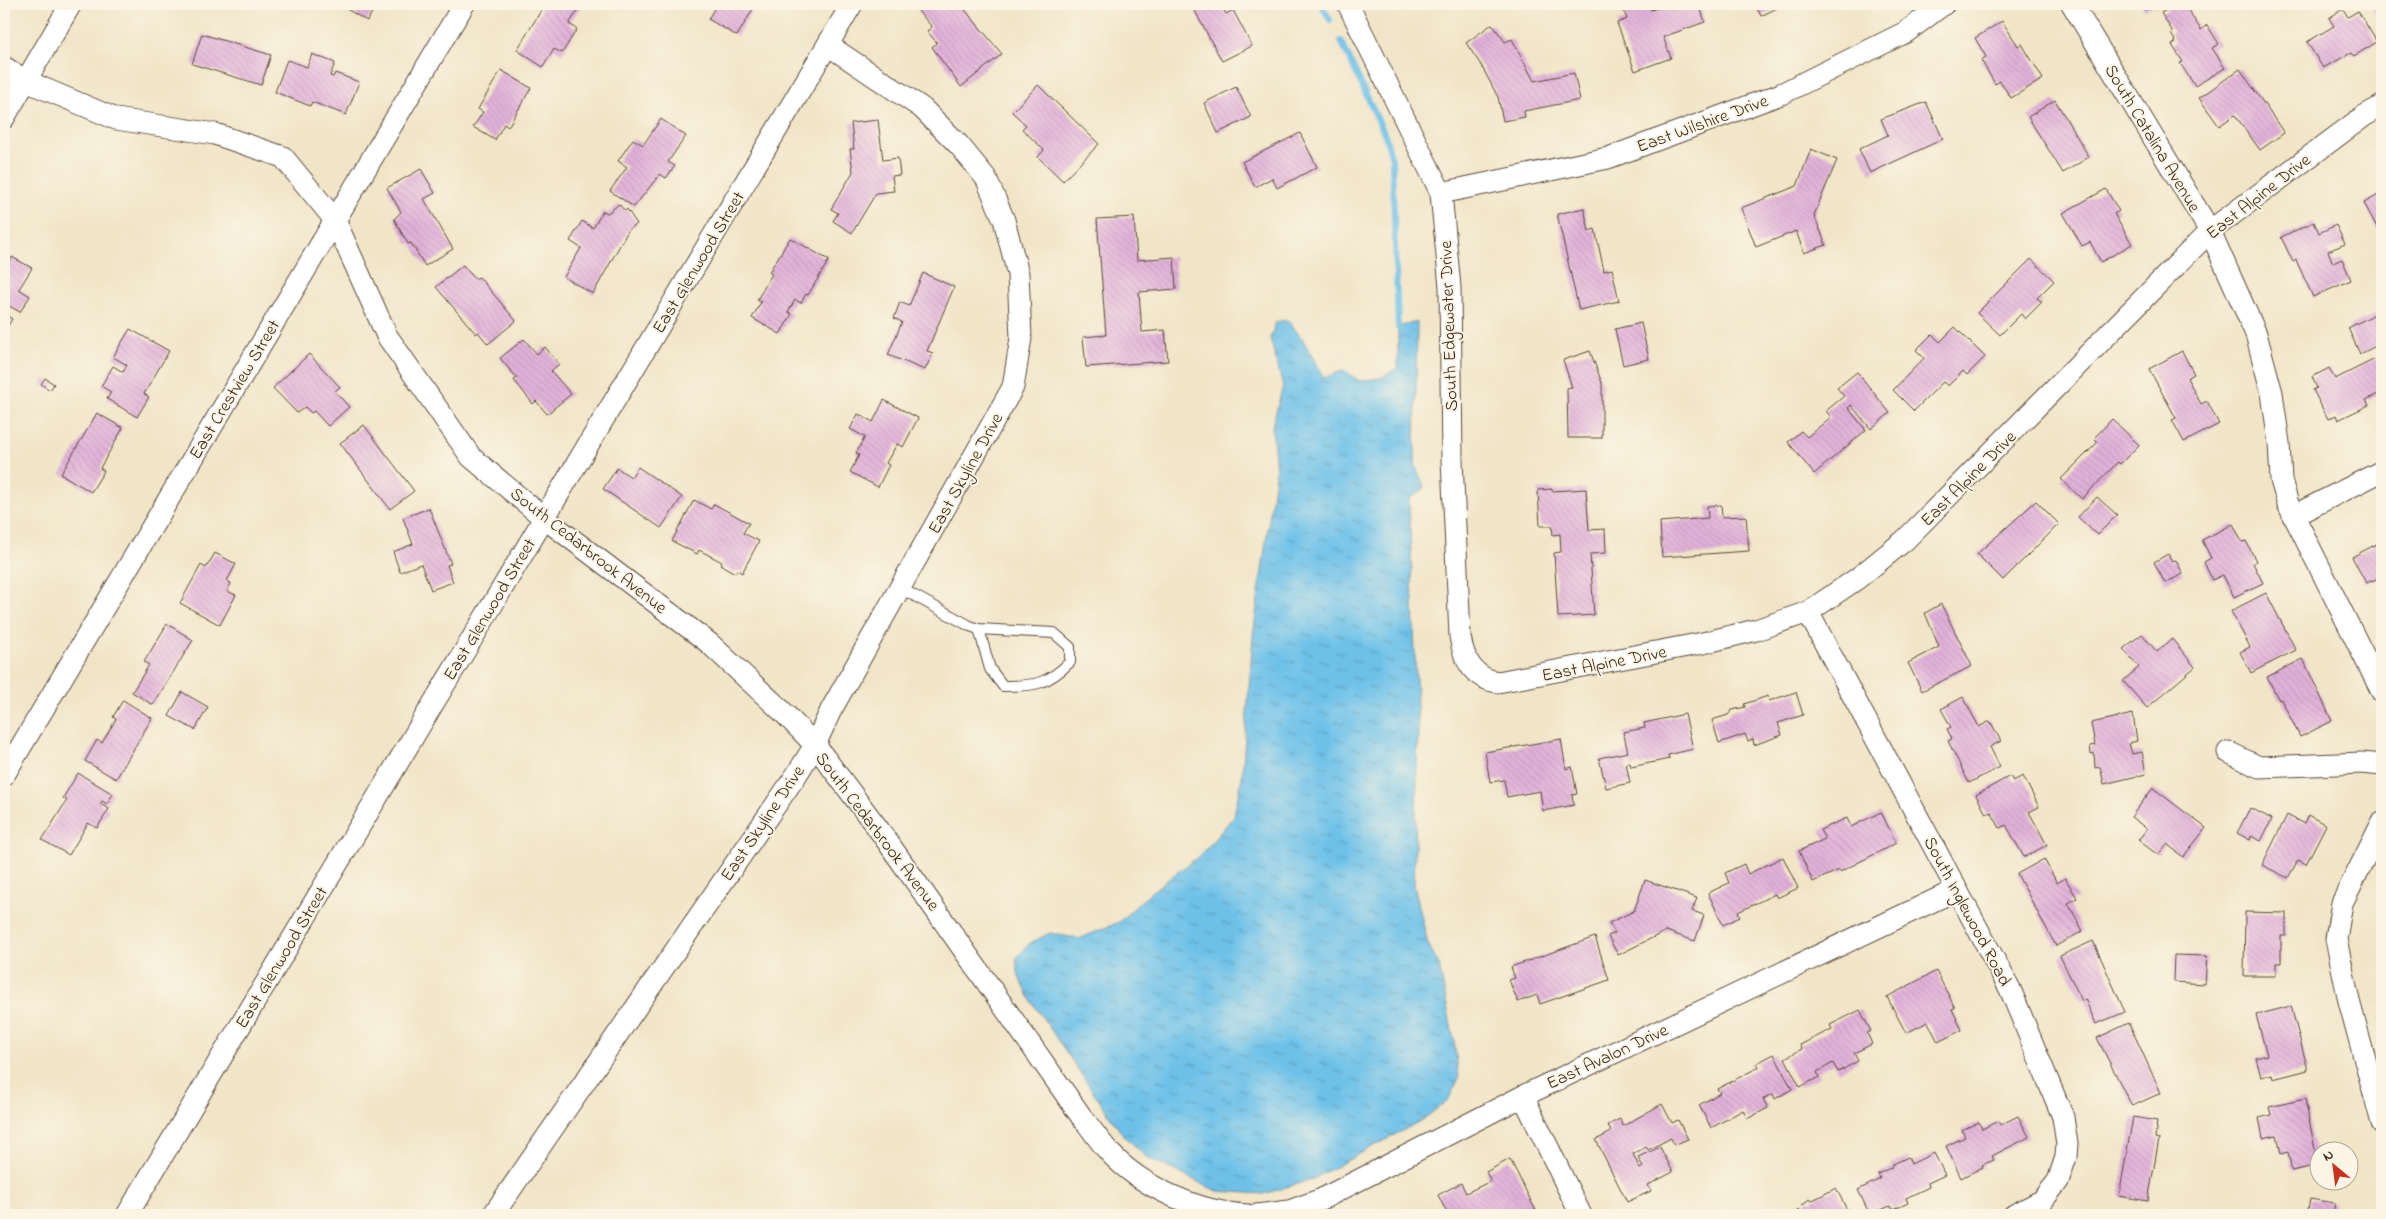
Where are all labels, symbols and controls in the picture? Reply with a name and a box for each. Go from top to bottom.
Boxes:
street label: South Catalina Avenue [2097,60,2206,219]
street label: East Wilshire Drive [1633,89,1773,161]
street label: East Alpine Drive [2201,148,2318,247]
street label: East Glenwood Street [647,187,753,339]
street label: South Edgewater Drive [1434,239,1467,412]
street label: East Crestview Street [184,315,288,465]
street label: East Skyline Drive [923,408,1011,539]
street label: East Alpine Drive [1915,425,2024,533]
street label: South Cedarbrook Avenue [504,482,673,622]
street label: East Glenwood Street [438,534,544,686]
street label: East Alpine Drive [1540,640,1670,690]
street label: South Cedarbrook Avenue [808,747,945,918]
street label: East Skyline Drive [715,760,813,887]
street label: South Inglewood Road [1915,833,2017,992]
street label: East Glenwood Street [230,882,336,1034]
street label: East Avalon Drive [1543,1018,1674,1097]
north arrow [2308,1142,2358,1192]
text: N [2319,1144,2338,1167]

